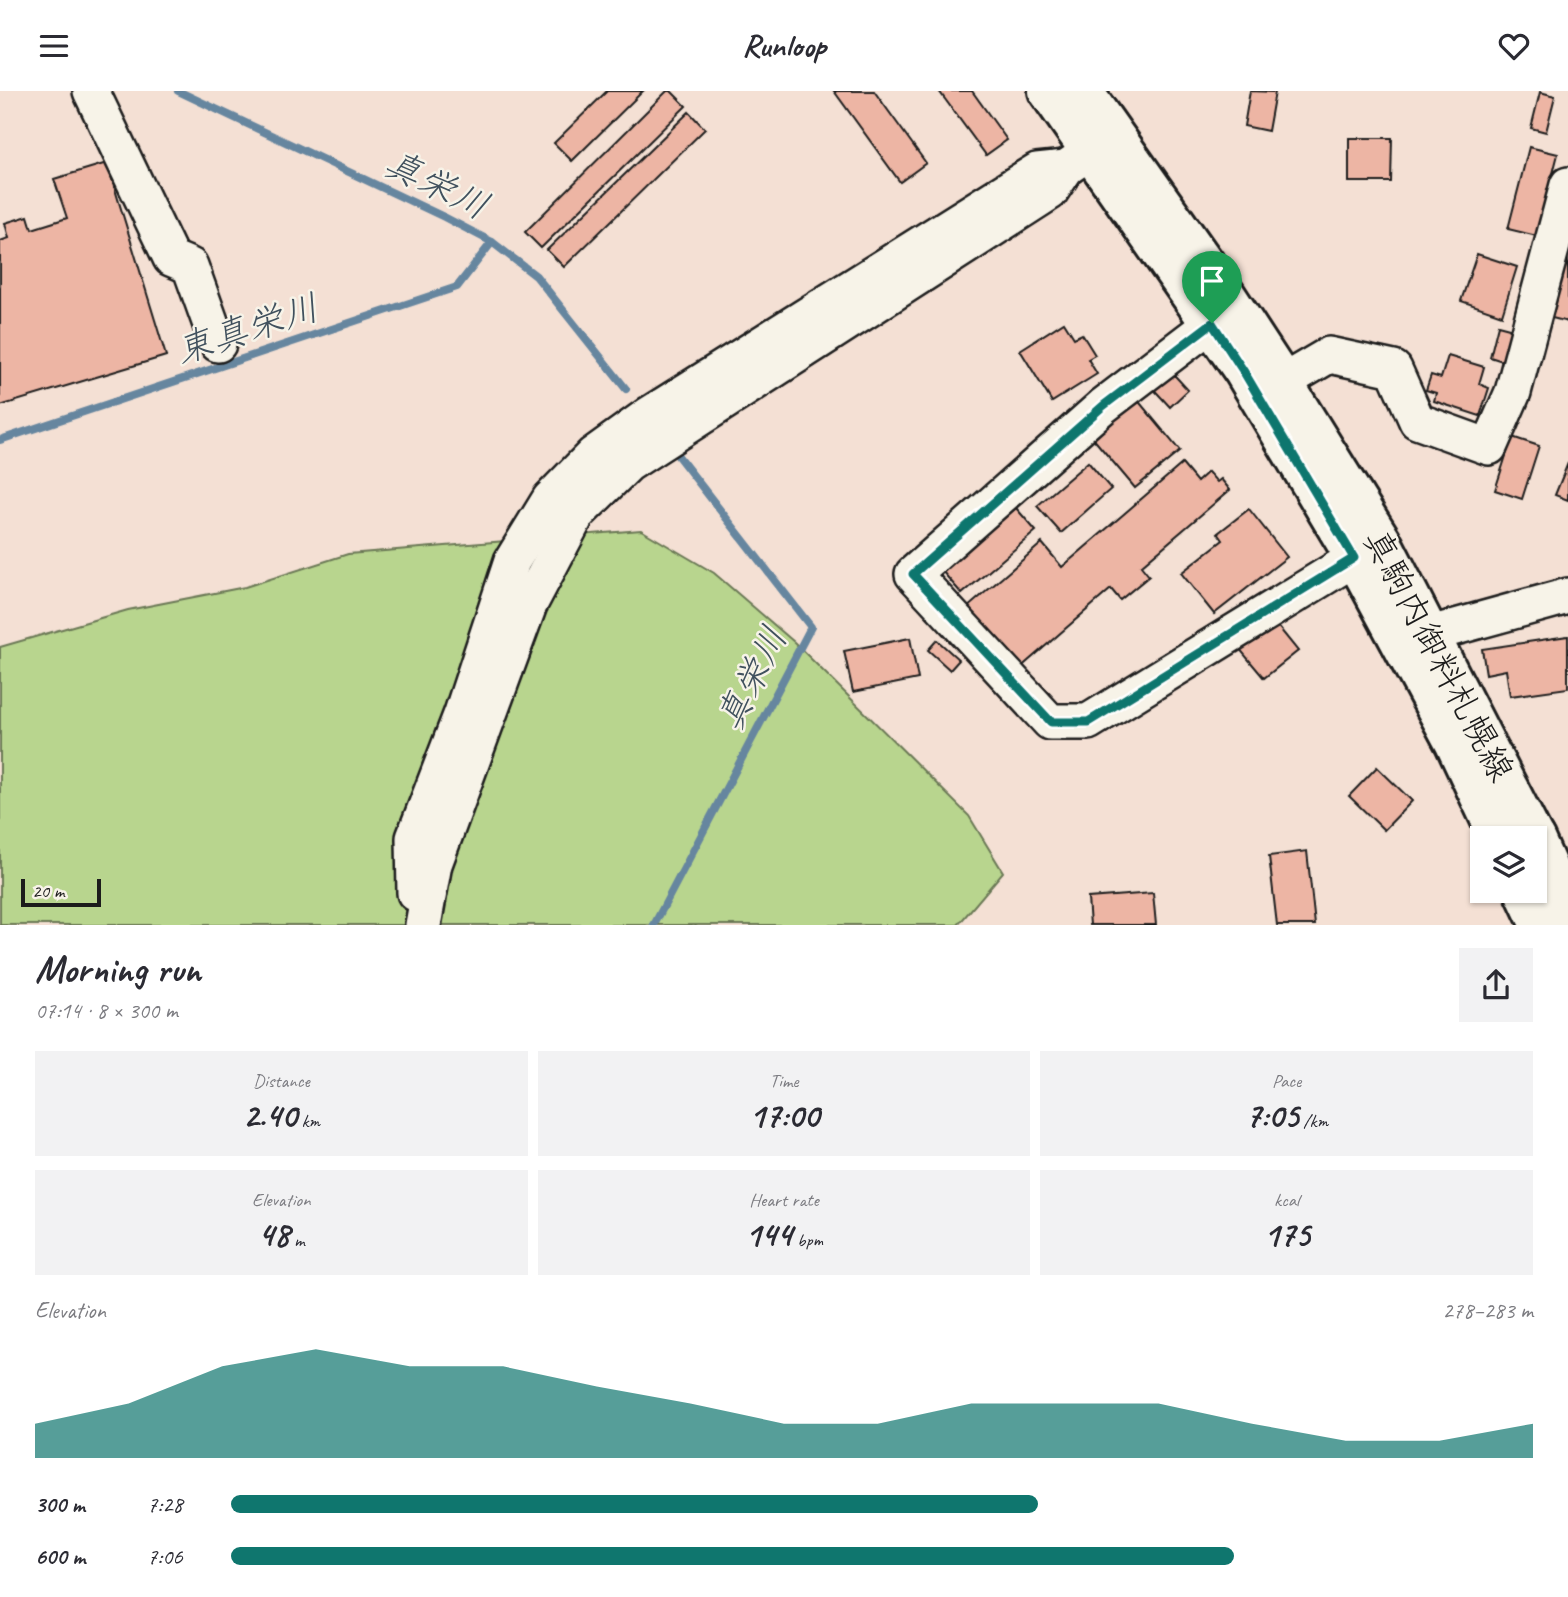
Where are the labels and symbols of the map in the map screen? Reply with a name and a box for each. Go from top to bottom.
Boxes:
water label: 真栄川 [377,139,497,230]
pin [1182,251,1242,323]
water label: 東真栄川 [170,283,325,374]
street label: 真駒内御料札幌線 [1353,521,1524,789]
water label: 真栄川 [705,618,798,738]
scale bar [21,876,102,908]

